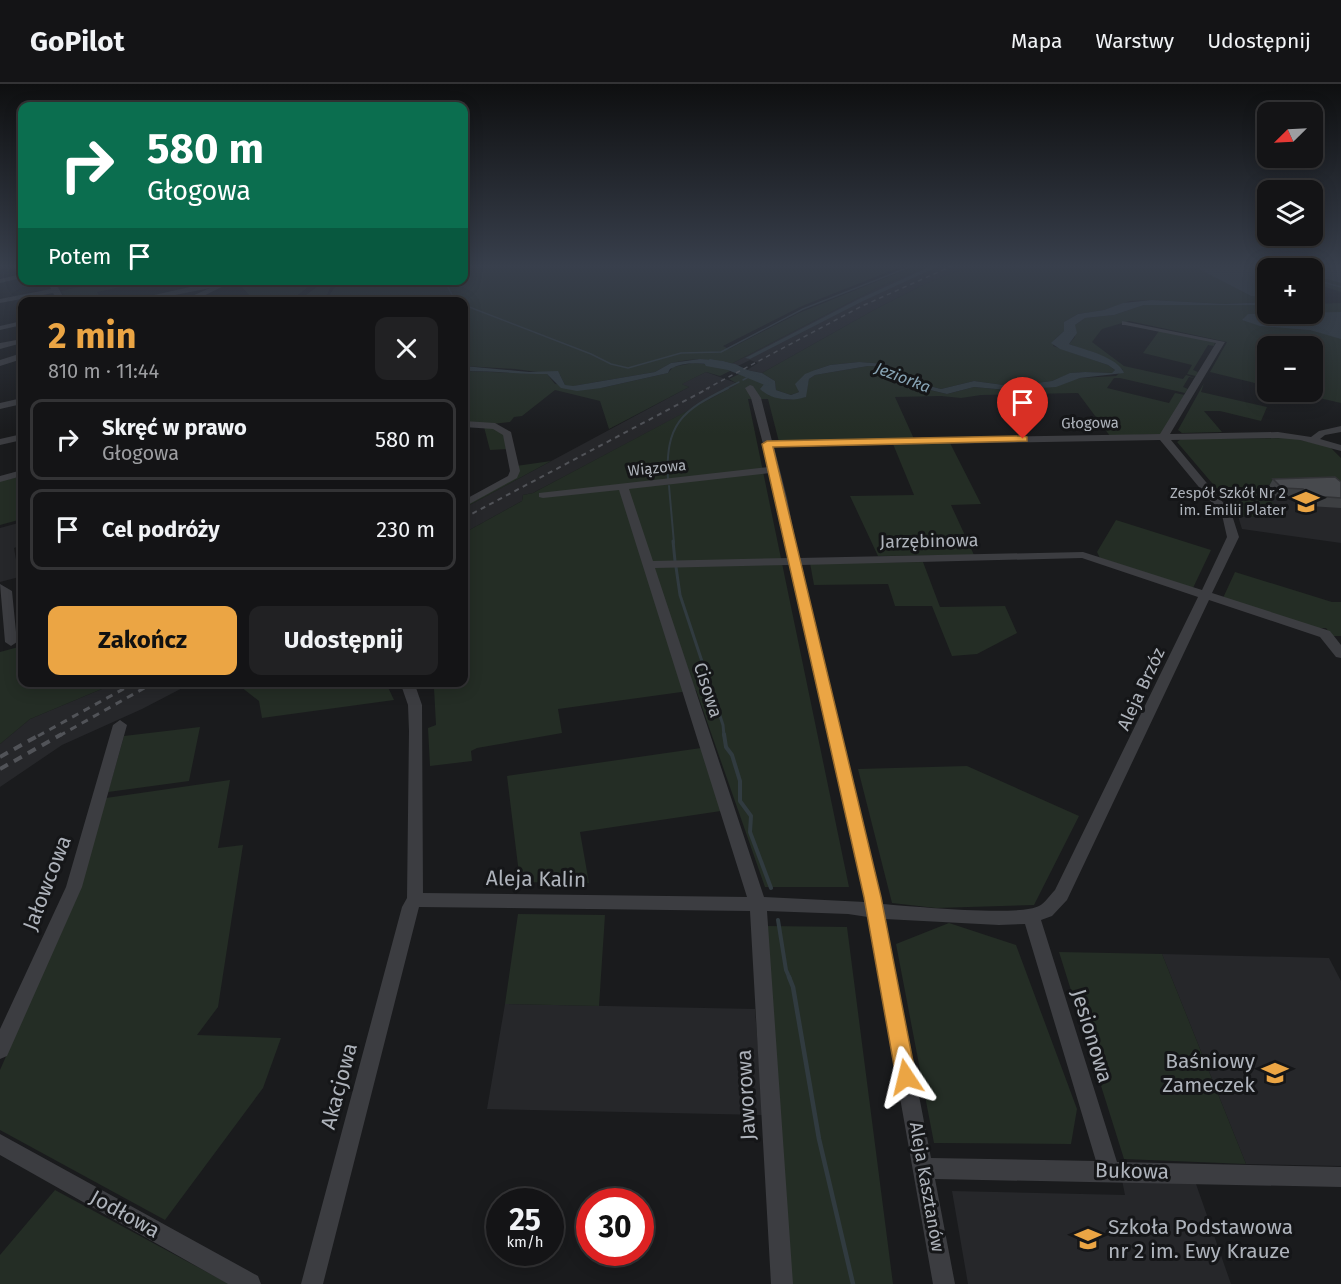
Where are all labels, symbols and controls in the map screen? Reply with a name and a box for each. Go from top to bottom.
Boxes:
text: GoPilot [30,25,124,58]
text: Mapa [1011,28,1062,54]
text: Warstwy [1095,28,1174,54]
text: Udostępnij [1207,28,1311,54]
north arrow [1257,102,1323,168]
map controls [1257,102,1323,402]
text: 580 m [147,124,264,174]
icon: right [48,126,126,204]
text: Głogowa [147,175,251,207]
button: layers [1257,180,1323,246]
icon: arrive [123,240,156,273]
text: Potem [48,243,111,270]
button: + [1257,258,1323,324]
text: 2 min [48,314,137,358]
button: close [375,317,438,380]
button: − [1257,336,1323,402]
water label: Jeziorka [872,358,933,397]
text: 810 m · 11:44 [48,359,159,383]
pin [997,377,1048,439]
icon: arrive [1006,386,1039,419]
street label: Głogowa [1061,413,1119,433]
text: Skręć w prawo [102,414,247,441]
icon: right [51,423,84,456]
text: 580 m [375,426,435,453]
text: Głogowa [102,441,179,465]
street label: Wiązowa [627,456,687,480]
place label: Zespół Szkół Nr 2 im. Emilii Plater [1170,484,1286,519]
school or university icon: Zespół Szkół Nr 2 im. Emilii Plater [1291,487,1321,517]
icon: arrive [51,513,84,546]
text: Cel podróży [102,516,220,543]
text: 230 m [376,516,435,543]
street label: Jarzębinowa [879,529,979,553]
button: Zakończ [48,606,237,675]
button: Udostępnij [249,606,438,675]
street label: Aleja Brzóz [1112,644,1170,734]
street label: Cisowa [689,660,727,720]
street label: Jałowcowa [17,832,77,934]
street label: Aleja Kalin [486,865,586,893]
street label: Jesionowa [1065,986,1119,1086]
street label: Akacjowa [315,1040,363,1132]
position arrow [874,1045,938,1109]
place label: Baśniowy Zameczek [1162,1048,1256,1098]
street label: Jaworowa [731,1049,761,1141]
school or university icon: Baśniowy Zameczek [1260,1058,1290,1088]
street label: Aleja Kasztanów [905,1120,949,1254]
street label: Bukowa [1095,1157,1169,1185]
street label: Jodłowa [85,1184,165,1244]
speed limit sign: 30 [576,1188,654,1266]
text: 25 [509,1202,541,1238]
place label: Szkoła Podstawowa nr 2 im. Ewy Krauze [1108,1214,1293,1264]
school or university icon: Szkoła Podstawowa nr 2 im. Ewy Krauze [1073,1224,1103,1254]
text: km/h [506,1233,544,1251]

